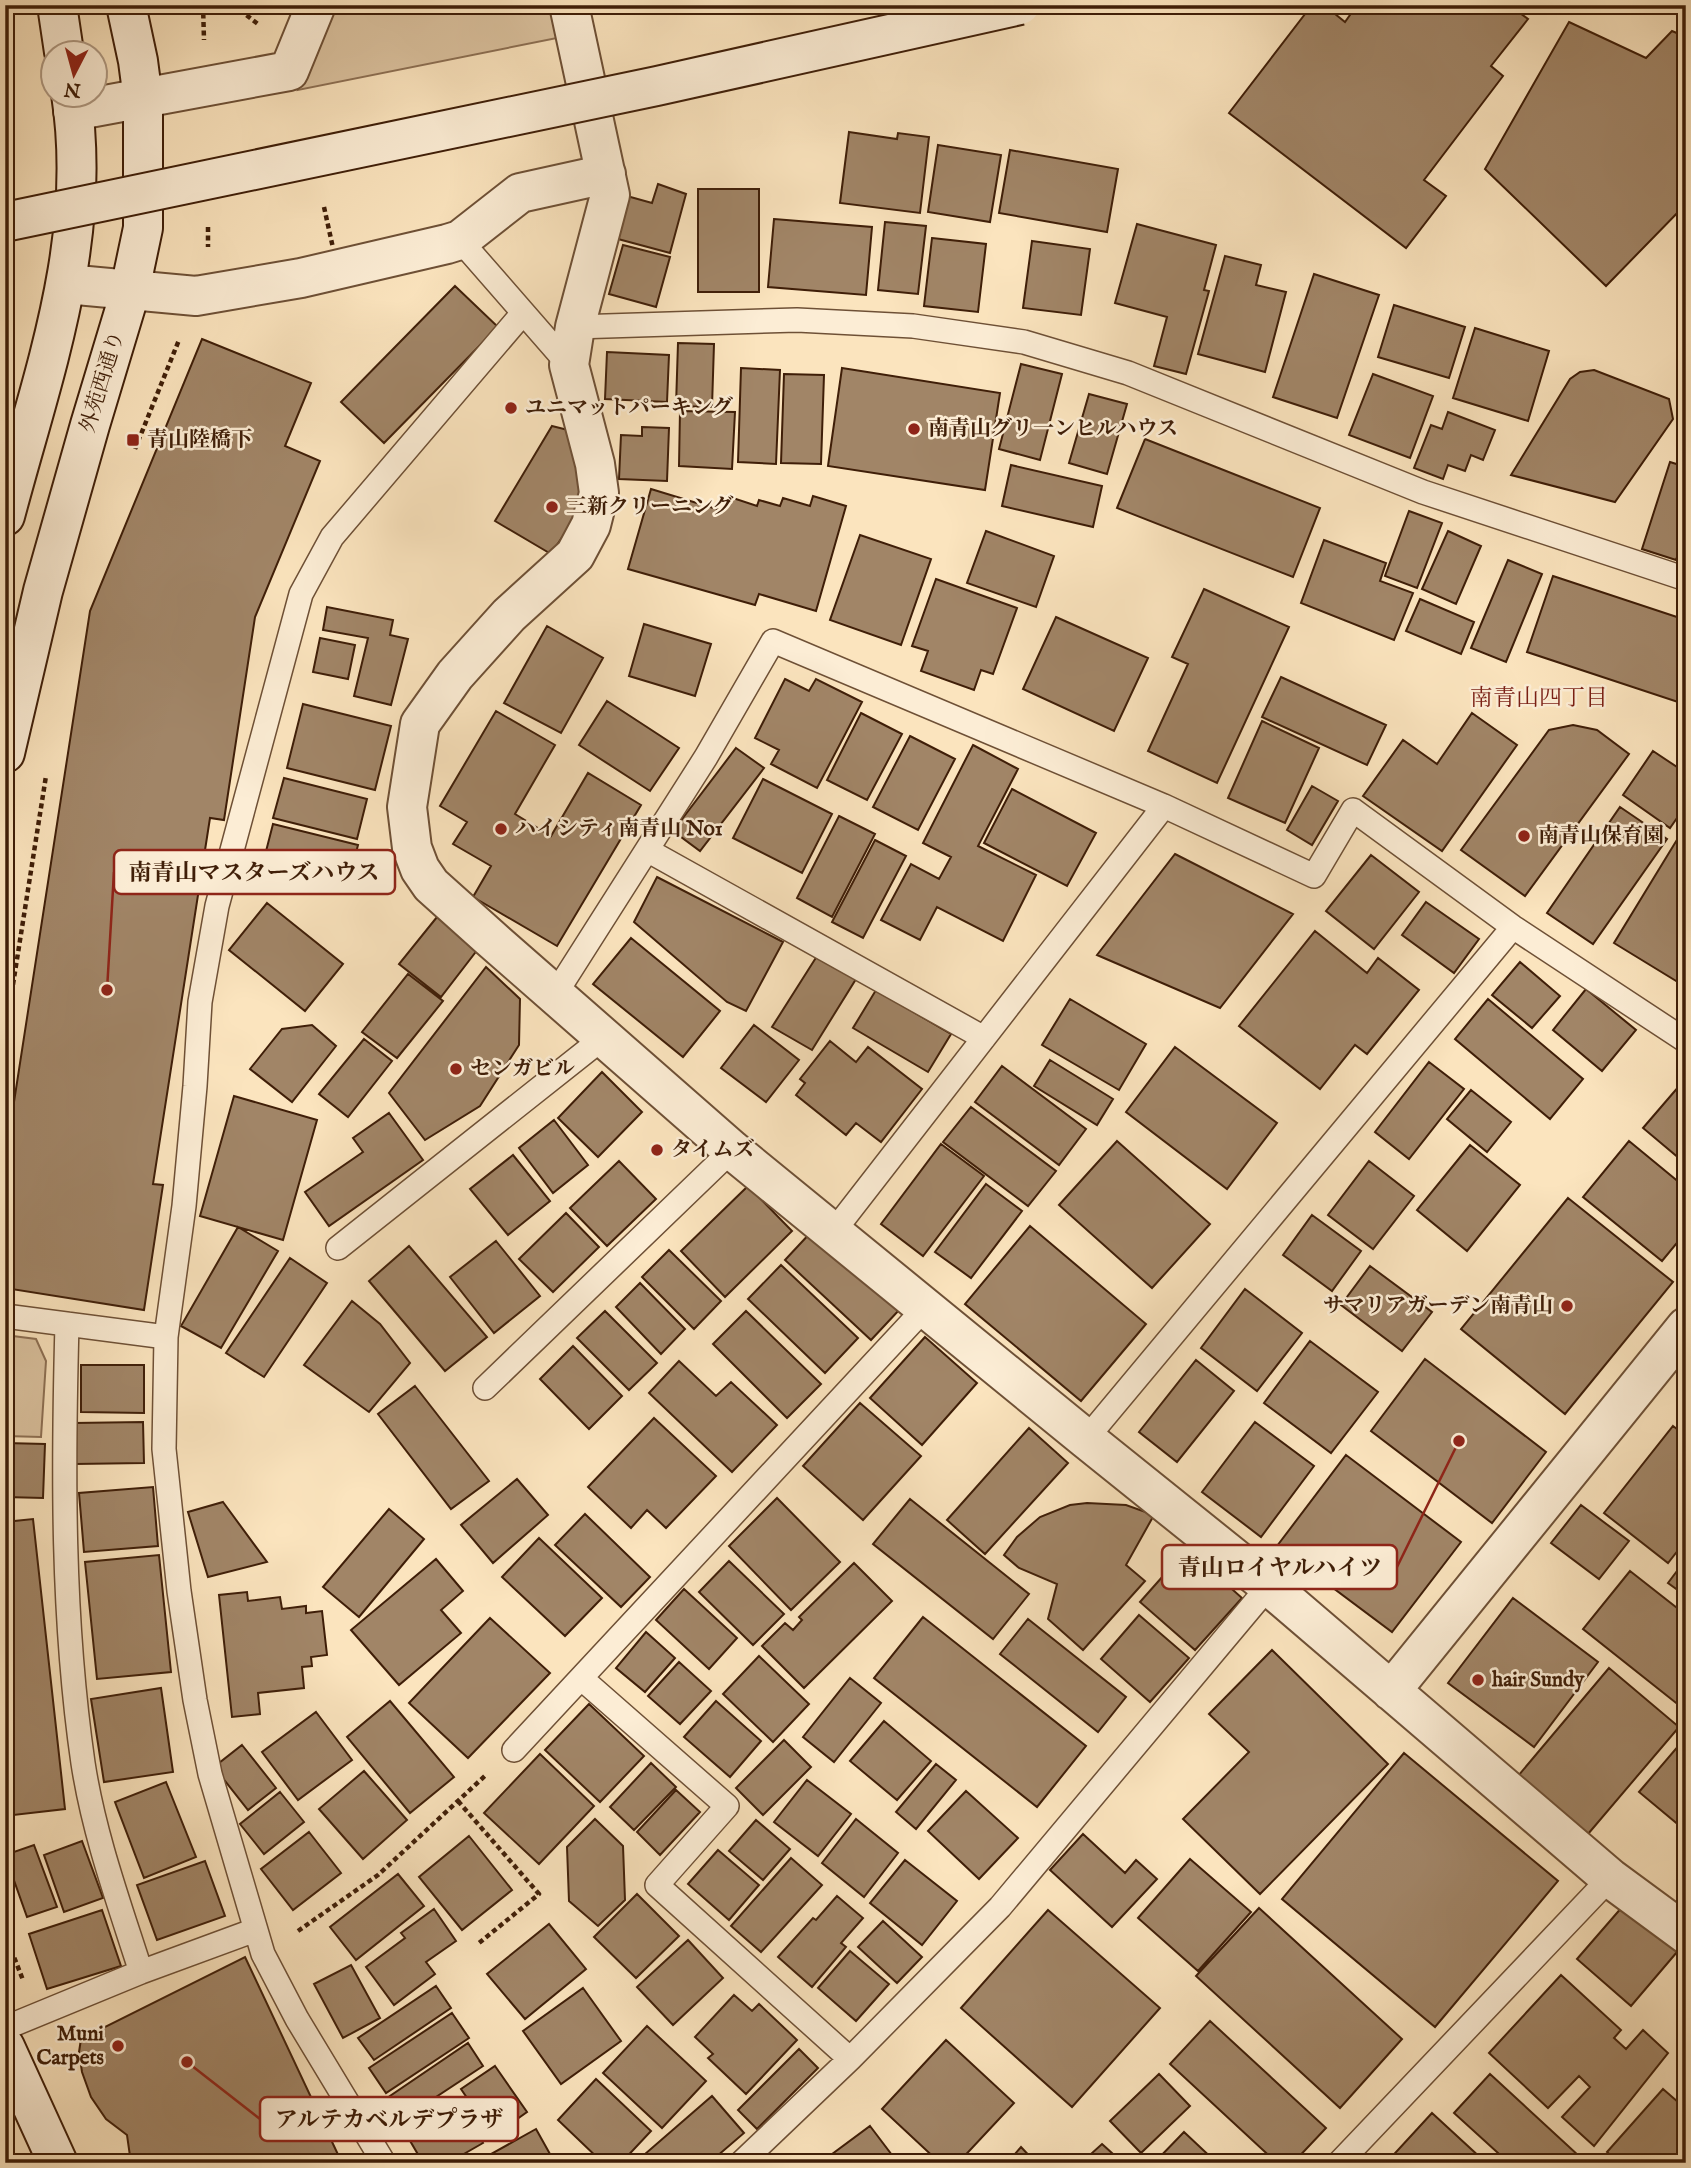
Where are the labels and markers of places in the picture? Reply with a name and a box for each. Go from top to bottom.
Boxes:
place label: ユニマットパーキング [525,395,733,422]
marker: ユニマットパーキング [503,400,519,416]
place label: 南青山グリ一ンヒルハウス [928,416,1178,443]
marker: 南青山グリ一ンヒルハウス [906,421,922,437]
place label: 青山陸橋下 [147,427,252,454]
marker: 青山陸橋下 [125,432,141,448]
place label: 三新クリーニング [566,494,734,521]
marker: 三新クリーニング [544,499,560,515]
place label: ハイシティ南青山 No1 [515,816,723,843]
marker: ハイシティ南青山 No1 [493,821,509,837]
place label: 南青山保育園 [1538,823,1664,850]
marker: 南青山保育園 [1516,828,1532,844]
callout: 南青山マスターズハウス [114,850,395,894]
place label: センガビル [470,1056,575,1083]
marker: センガビル [448,1061,464,1077]
place label: タイムズ [671,1137,755,1164]
marker: タイムズ [649,1142,665,1158]
place label: サマリアガーデン南青山 [1323,1293,1553,1320]
marker: サマリアガーデン南青山 [1559,1298,1575,1314]
callout: 青山ロイヤルハイツ [1162,1545,1397,1589]
place label: hair Sundy [1491,1667,1585,1694]
marker: hair Sundy [1470,1672,1486,1688]
place label: Muni Carpets [37,2021,104,2072]
marker: Muni Carpets [110,2038,126,2054]
callout: アルテカベルデプラザ [260,2097,518,2141]

